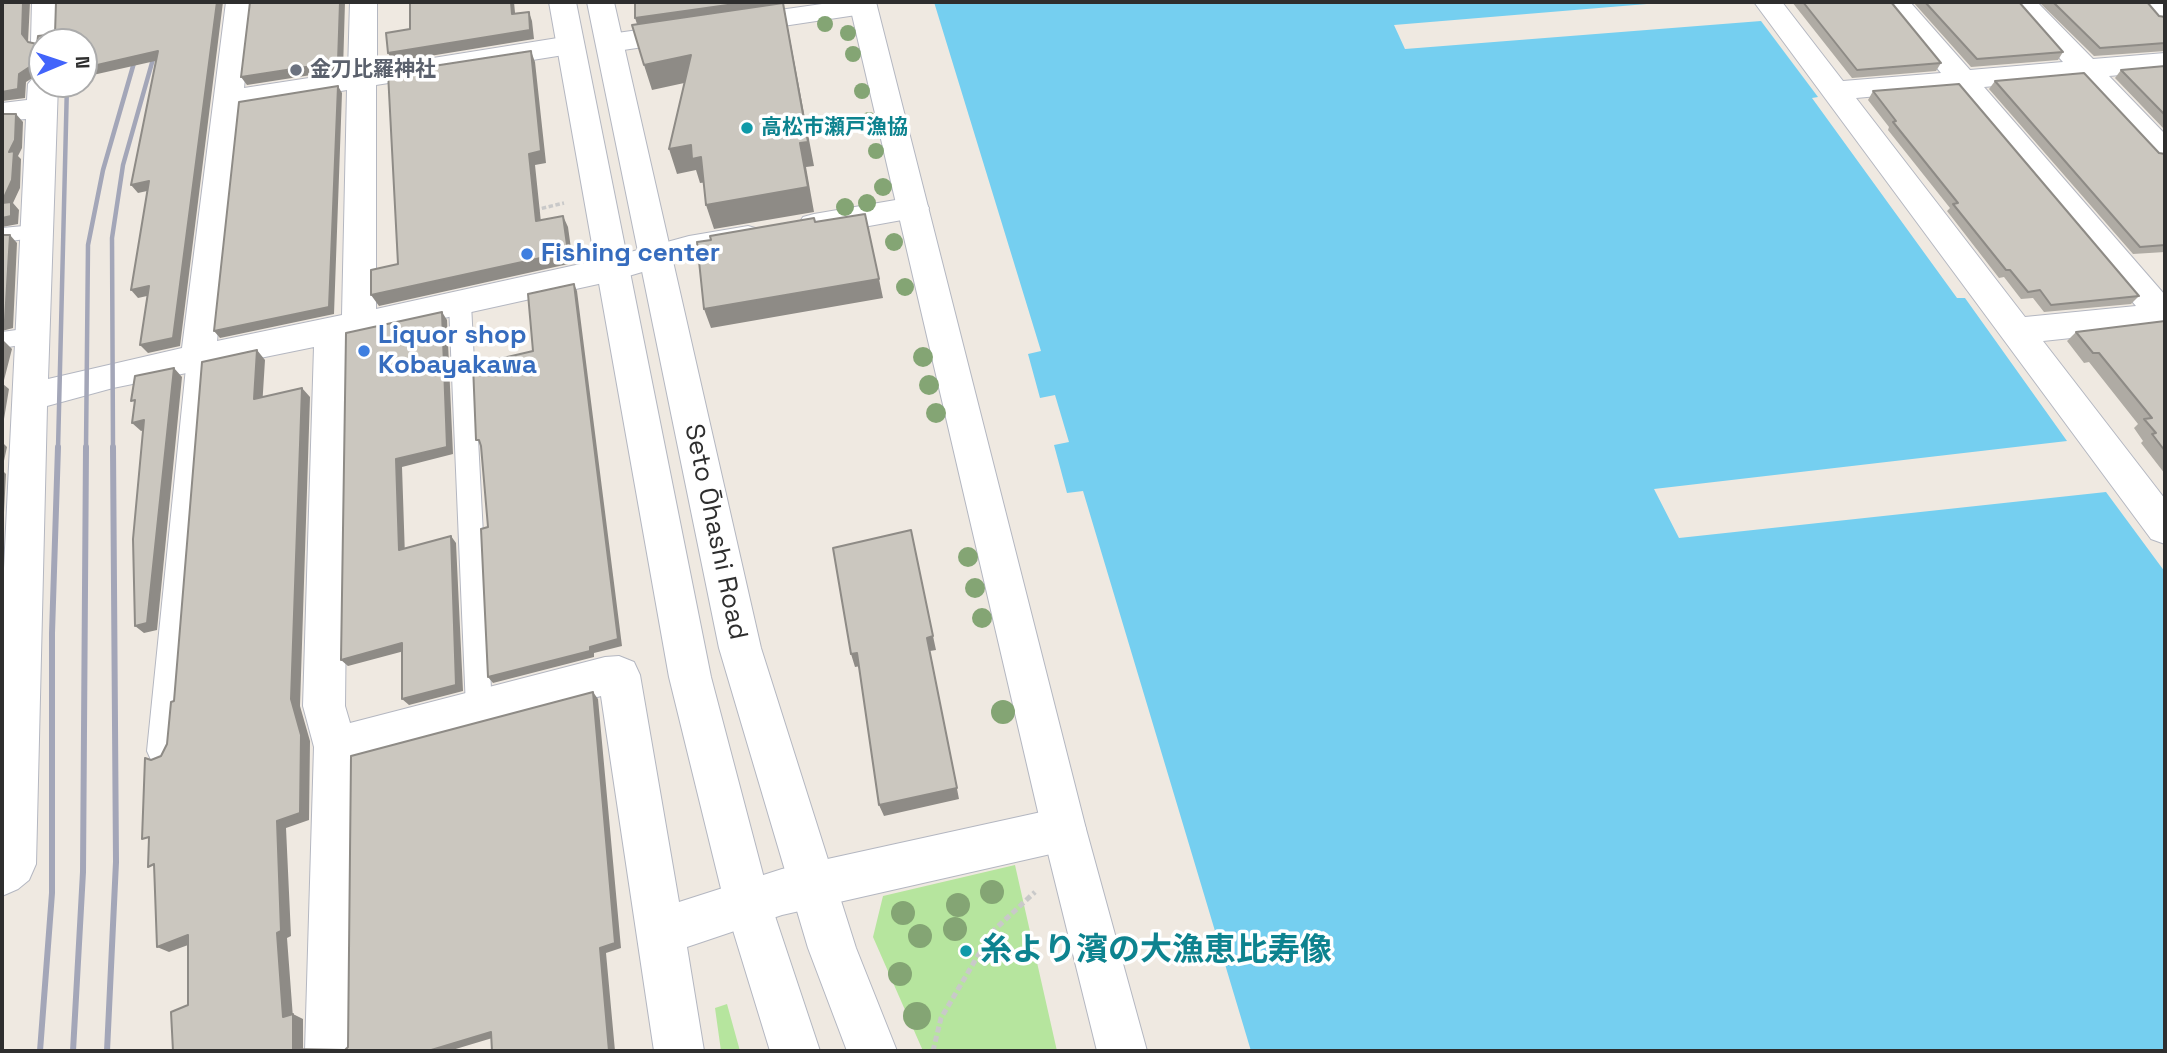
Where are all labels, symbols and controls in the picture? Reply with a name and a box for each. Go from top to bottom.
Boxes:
north arrow [28,28,98,98]
text: N [70,56,95,69]
place label: 金刀比羅神社 [310,57,436,83]
marker: 金刀比羅神社 [288,62,304,78]
place label: 高松市瀬戸漁協 [761,115,908,141]
marker: 高松市瀬戸漁協 [739,120,755,136]
place label: Fishing center [541,238,720,270]
marker: Fishing center [519,246,535,262]
place label: Liquor shop Kobayakawa [378,320,537,382]
marker: Liquor shop Kobayakawa [356,343,372,359]
street label: Seto Ōhashi Road [677,421,753,643]
place label: 糸より濱の大漁恵比寿像 [980,932,1332,970]
marker: 糸より濱の大漁恵比寿像 [958,943,974,959]

